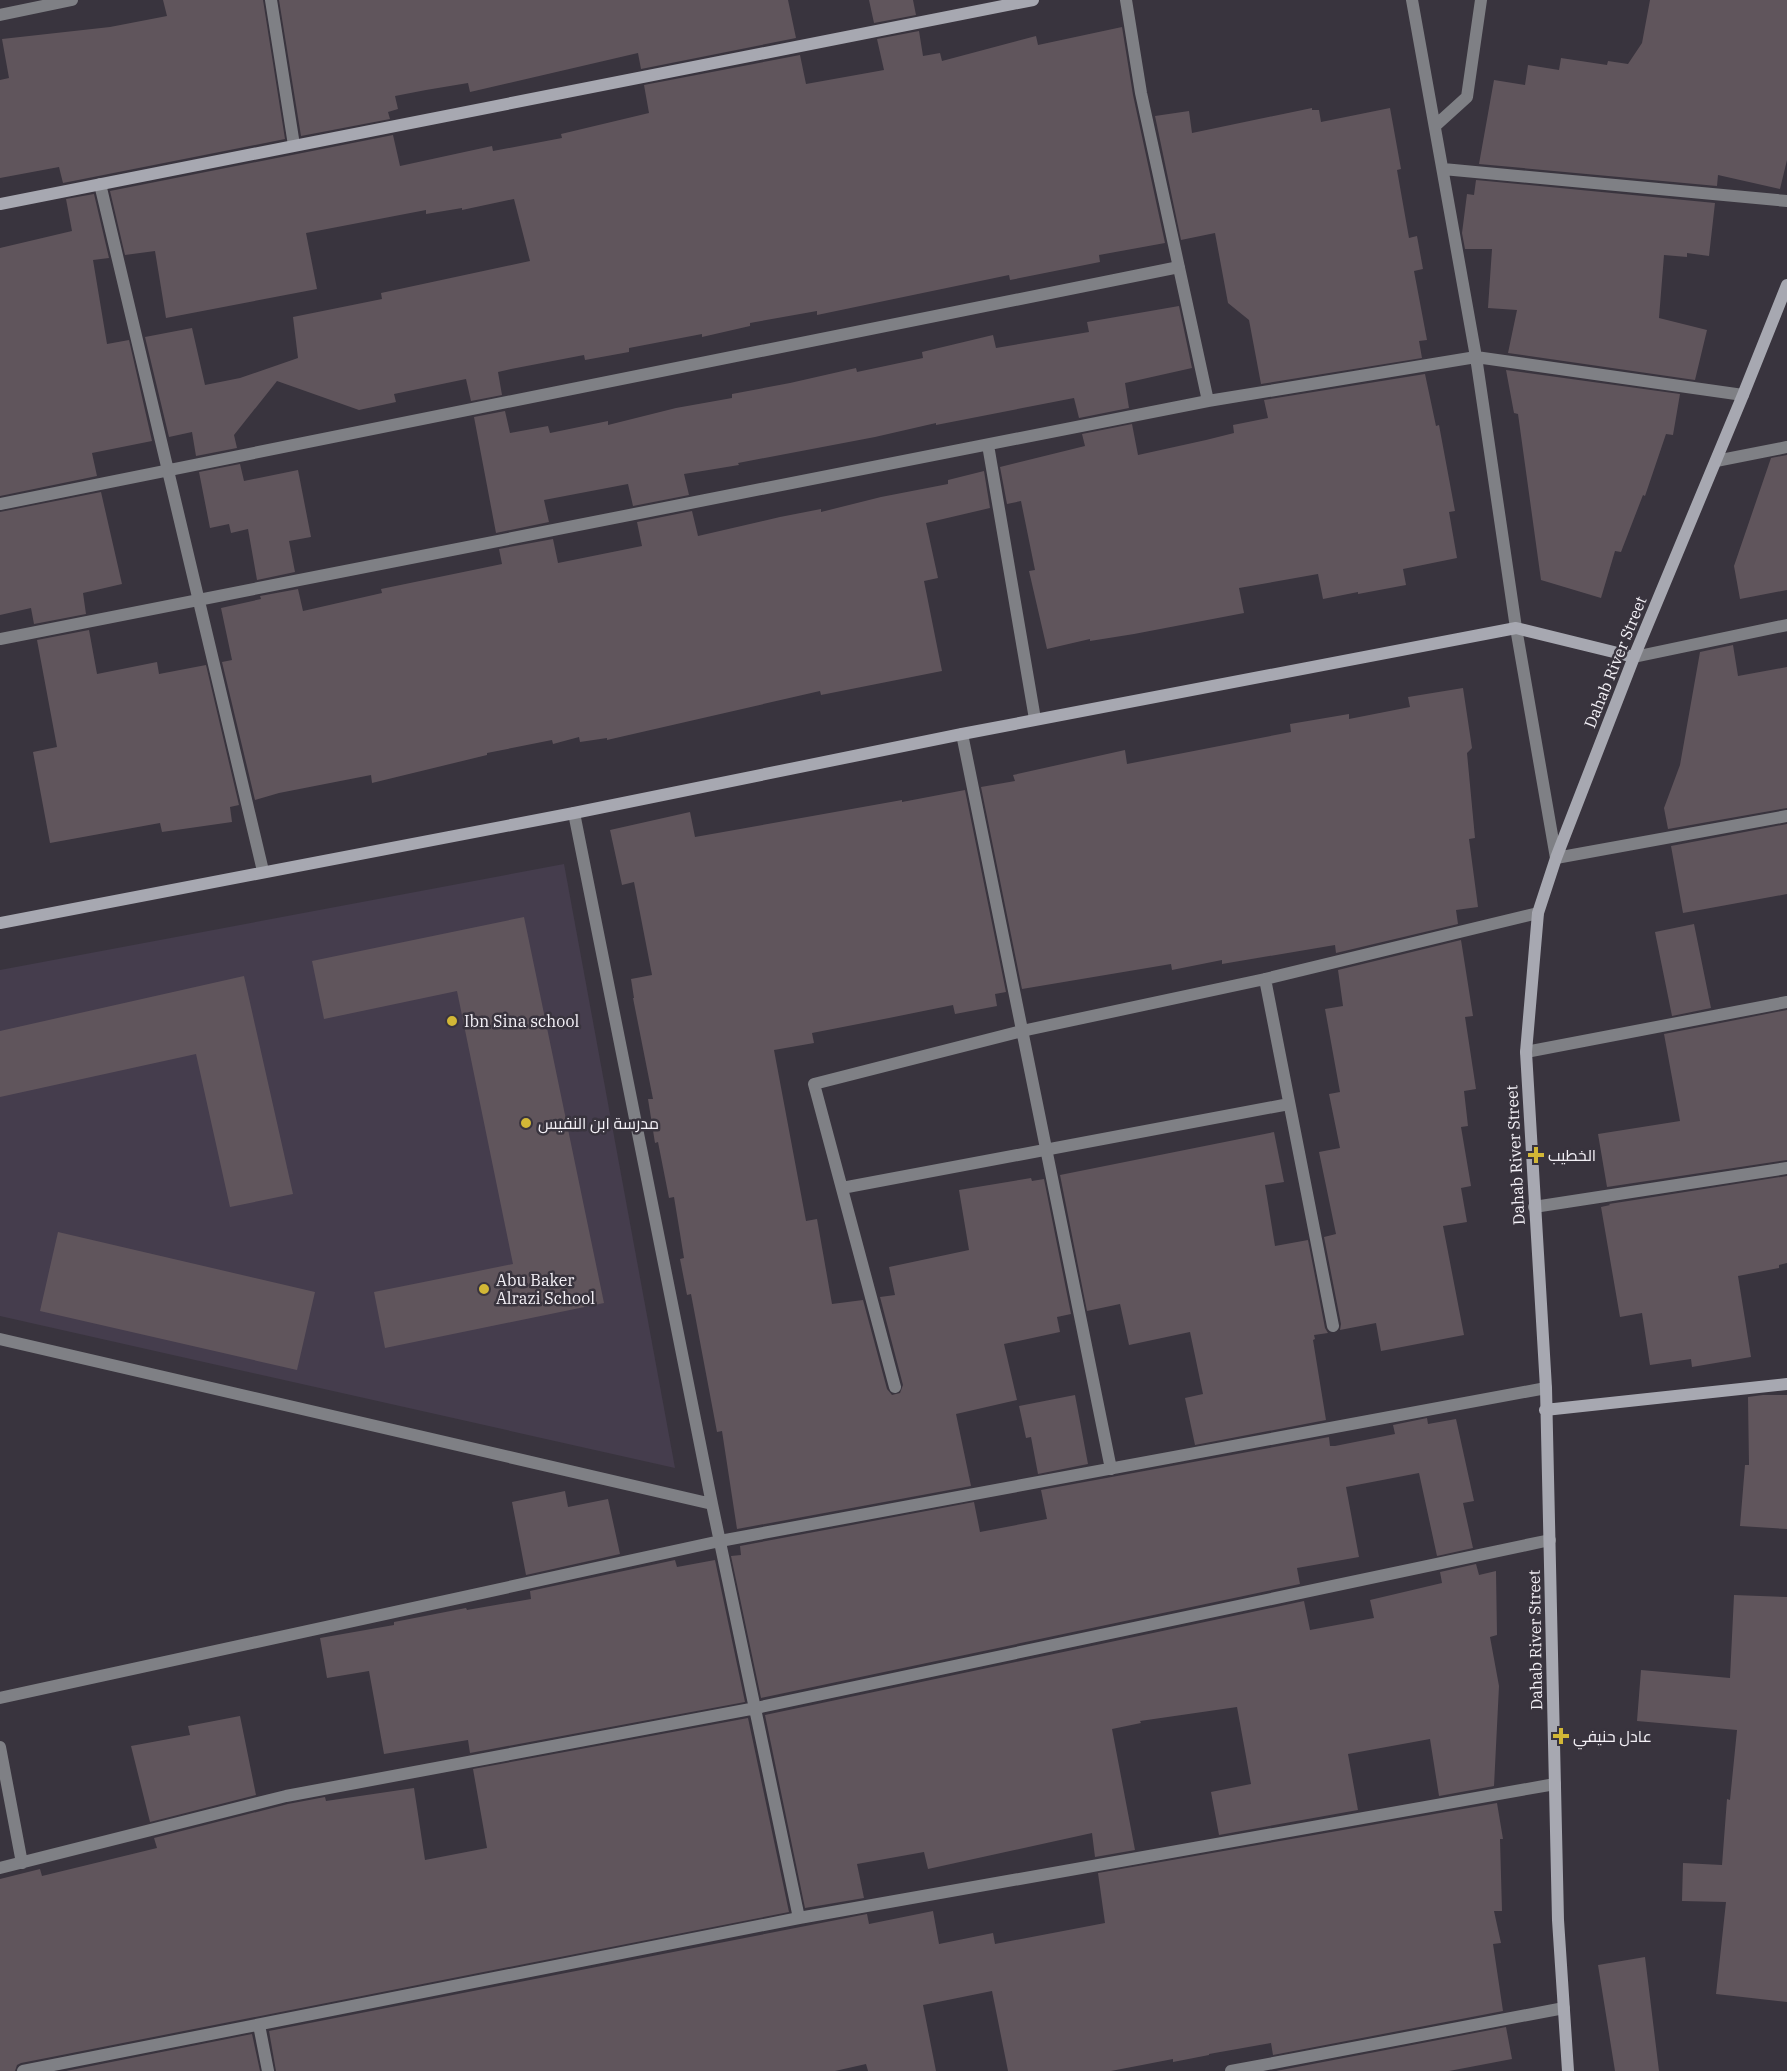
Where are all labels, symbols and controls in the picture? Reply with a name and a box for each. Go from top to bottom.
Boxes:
street label: Dahab River Street [1579,593,1651,731]
place label: Ibn Sina school [464,1011,579,1031]
marker: Ibn Sina school [445,1014,459,1028]
street label: Dahab River Street [1501,1084,1529,1226]
place label: مدرسة ابن النفيس [538,1113,659,1134]
marker: مدرسة ابن النفيس [519,1116,533,1130]
place label: الخطيب [1548,1145,1596,1165]
marker: الخطيب [1529,1148,1543,1162]
place label: Abu Baker Alrazi School [496,1270,595,1308]
marker: Abu Baker Alrazi School [477,1282,491,1296]
street label: Dahab River Street [1524,1569,1546,1710]
place label: عادل حنيفي [1573,1726,1652,1750]
marker: عادل حنيفي [1554,1729,1568,1743]

